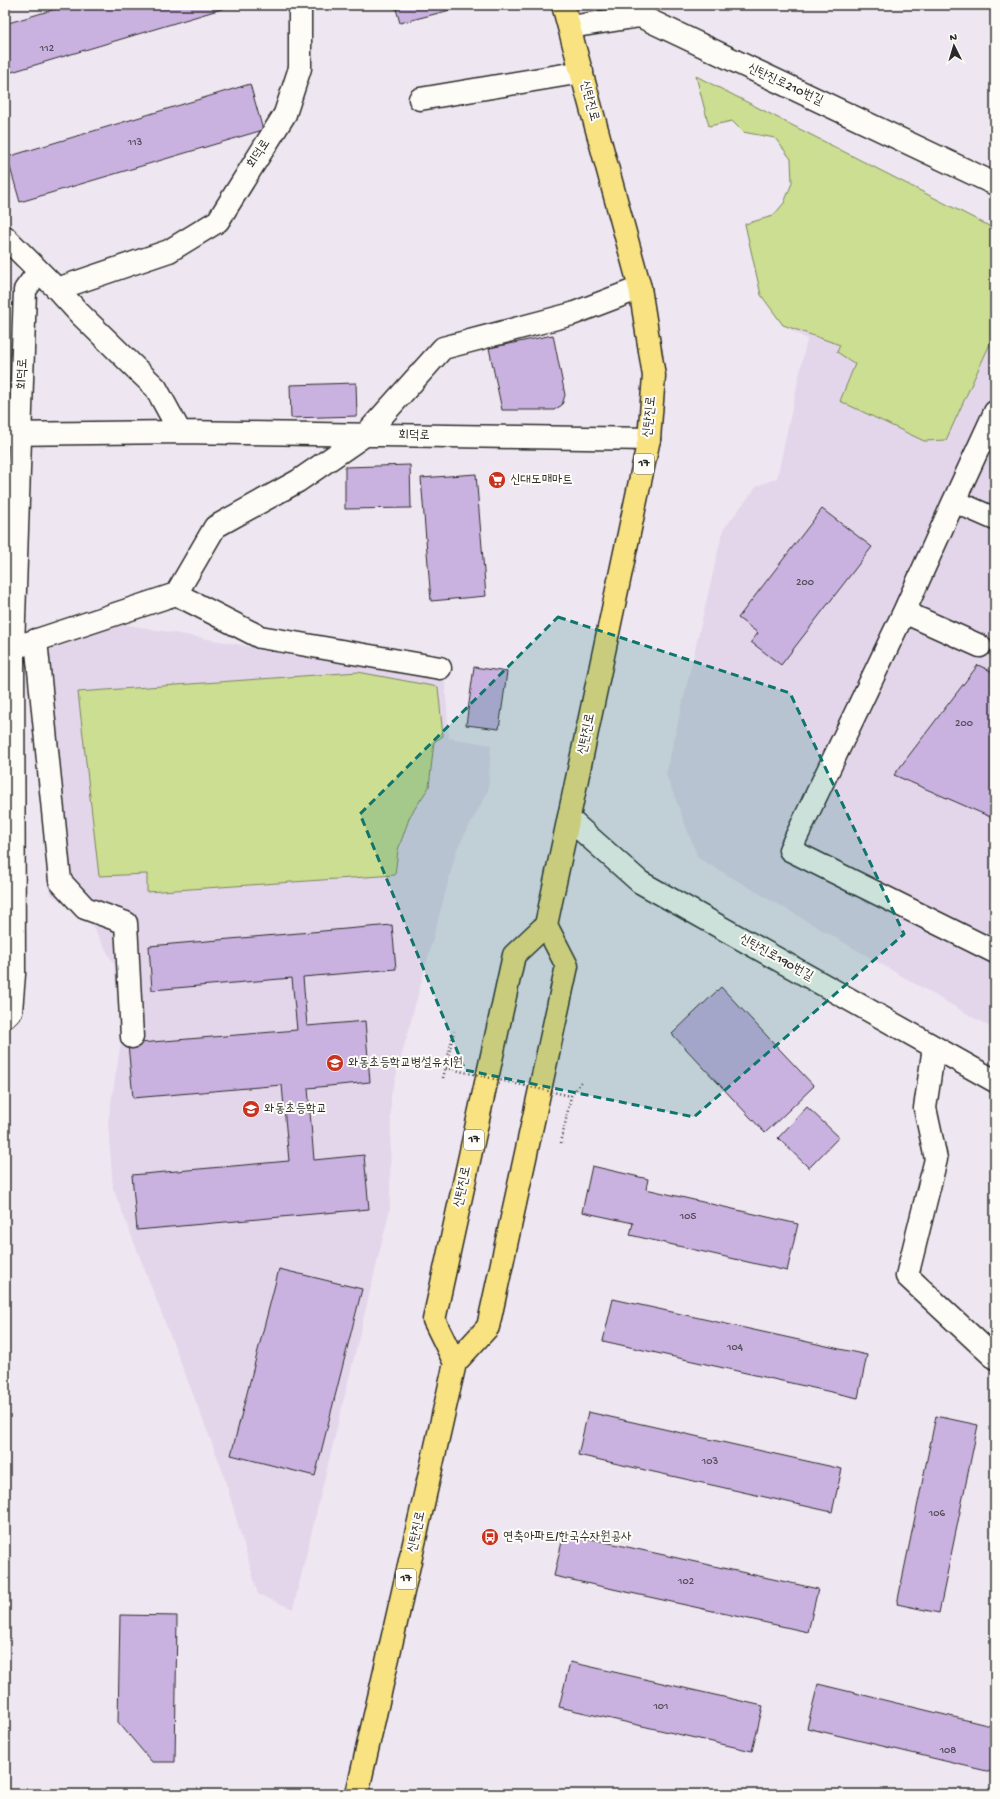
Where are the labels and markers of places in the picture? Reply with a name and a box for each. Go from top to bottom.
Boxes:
supermarket icon: 신대도매마트 [487,470,507,490]
place label: 신대도매마트 [510,473,573,488]
school or university icon: 와동초등학교병설유치원 [325,1053,345,1073]
place label: 와동초등학교병설유치원 [348,1056,463,1071]
school or university icon: 와동초등학교 [241,1099,261,1119]
place label: 와동초등학교 [264,1102,327,1117]
bus stop icon: 연축아파트/한국수자원공사 [480,1527,500,1547]
place label: 연축아파트/한국수자원공사 [503,1530,632,1545]

